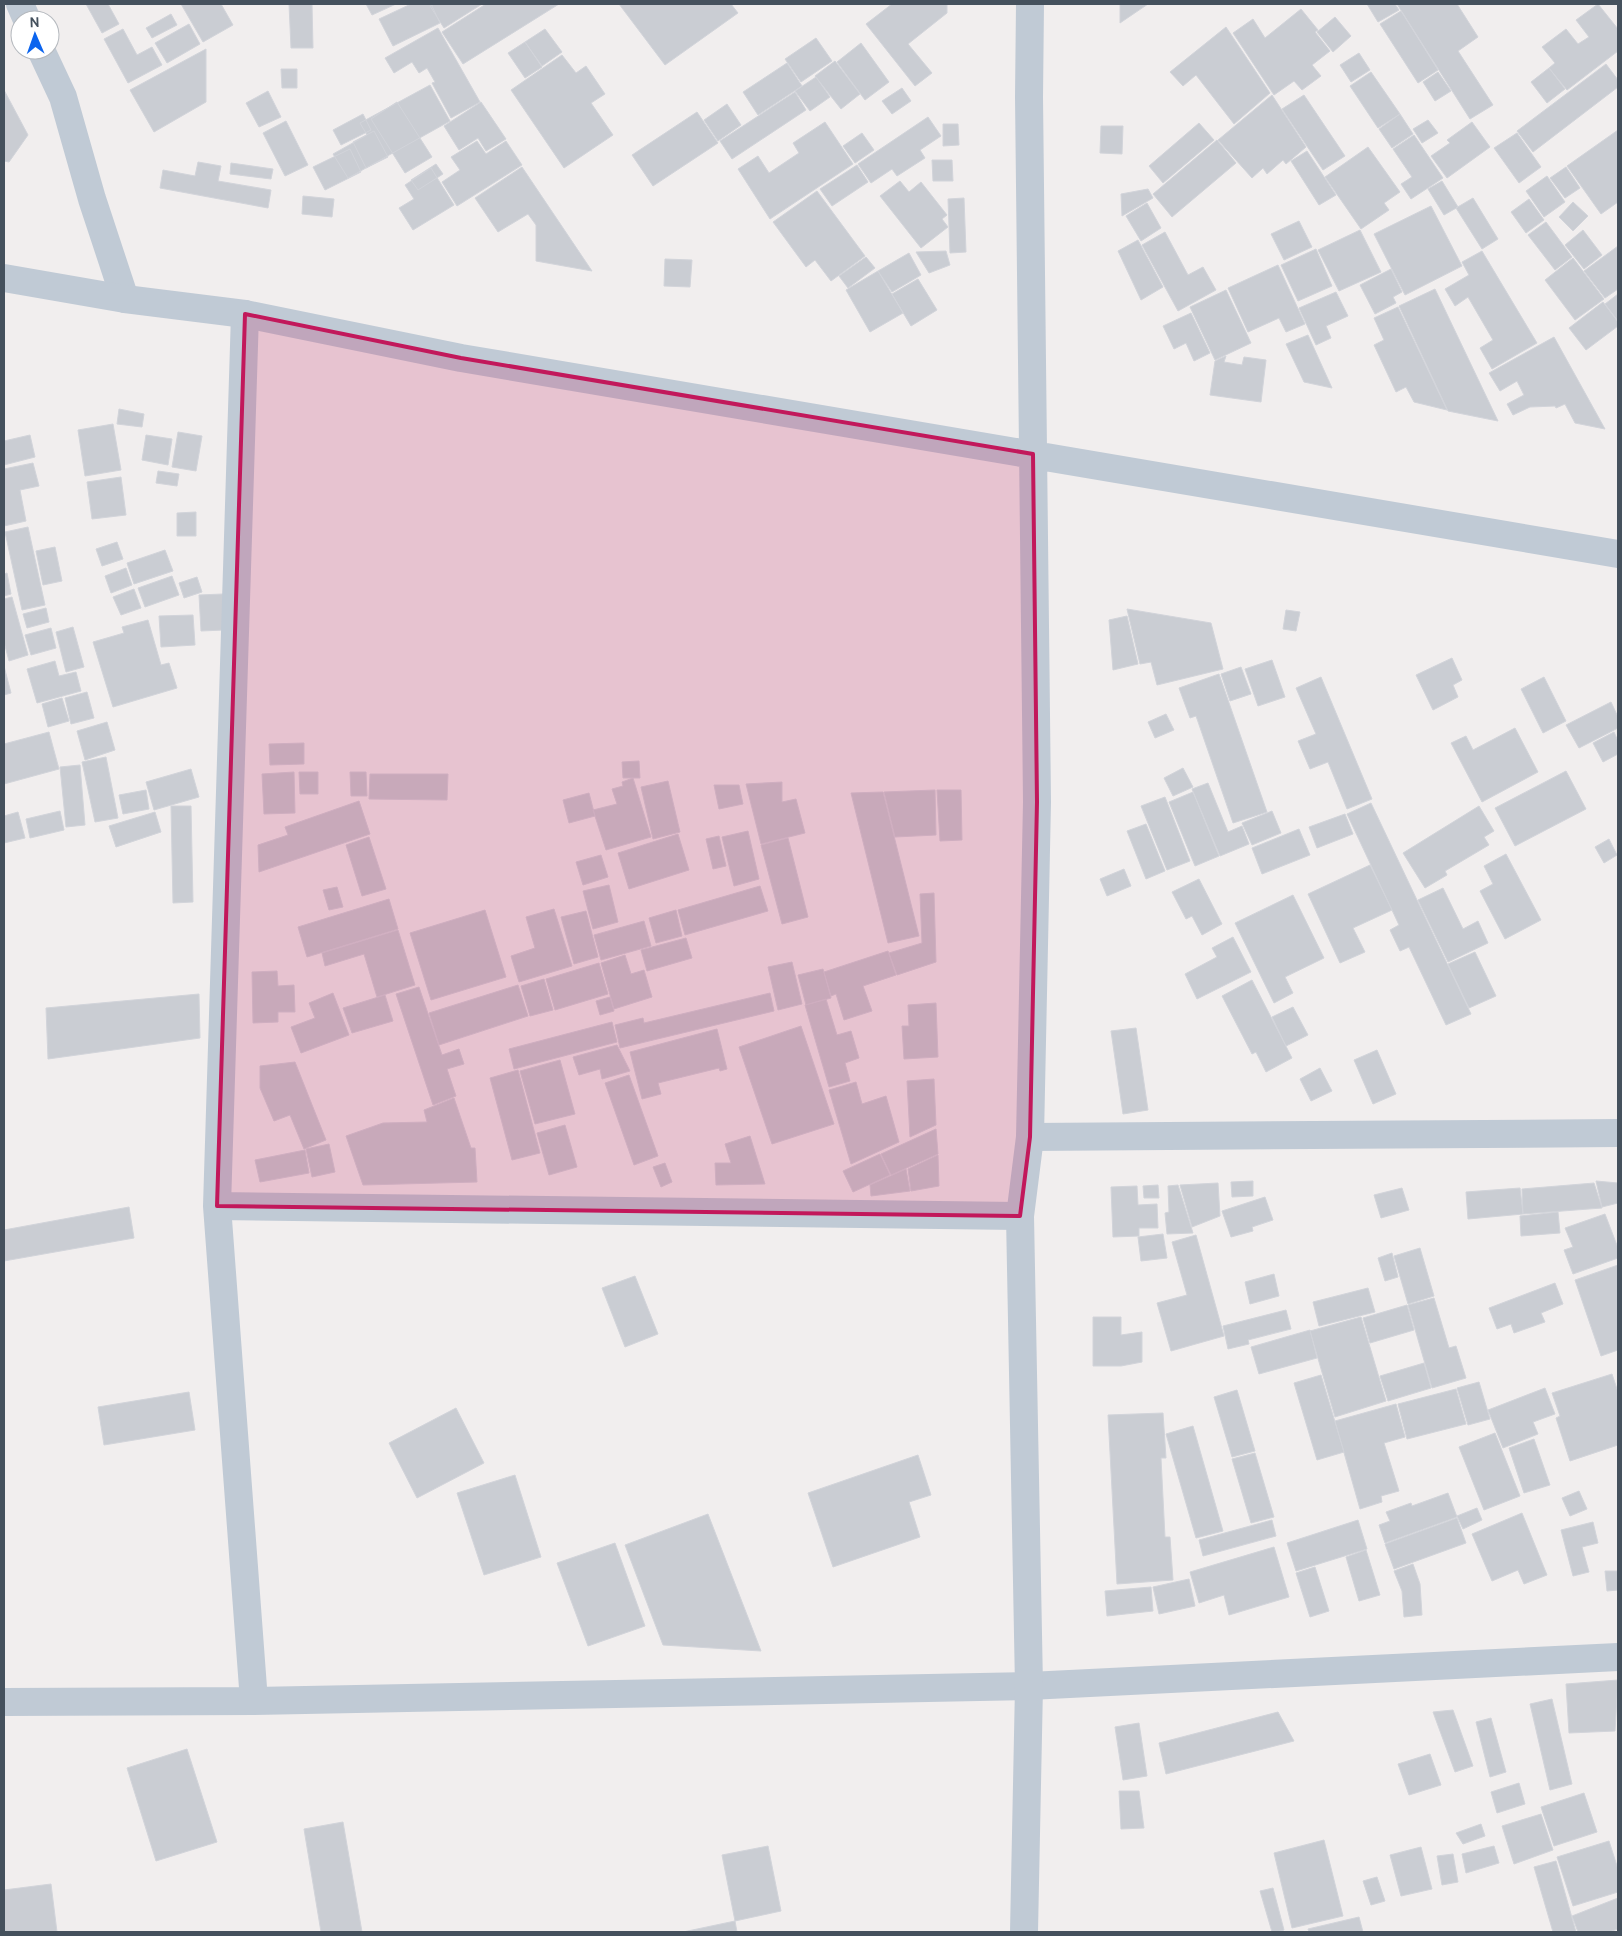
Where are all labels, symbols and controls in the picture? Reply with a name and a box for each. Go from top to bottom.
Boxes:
north arrow [10,10,60,60]
text: N [29,13,40,31]

